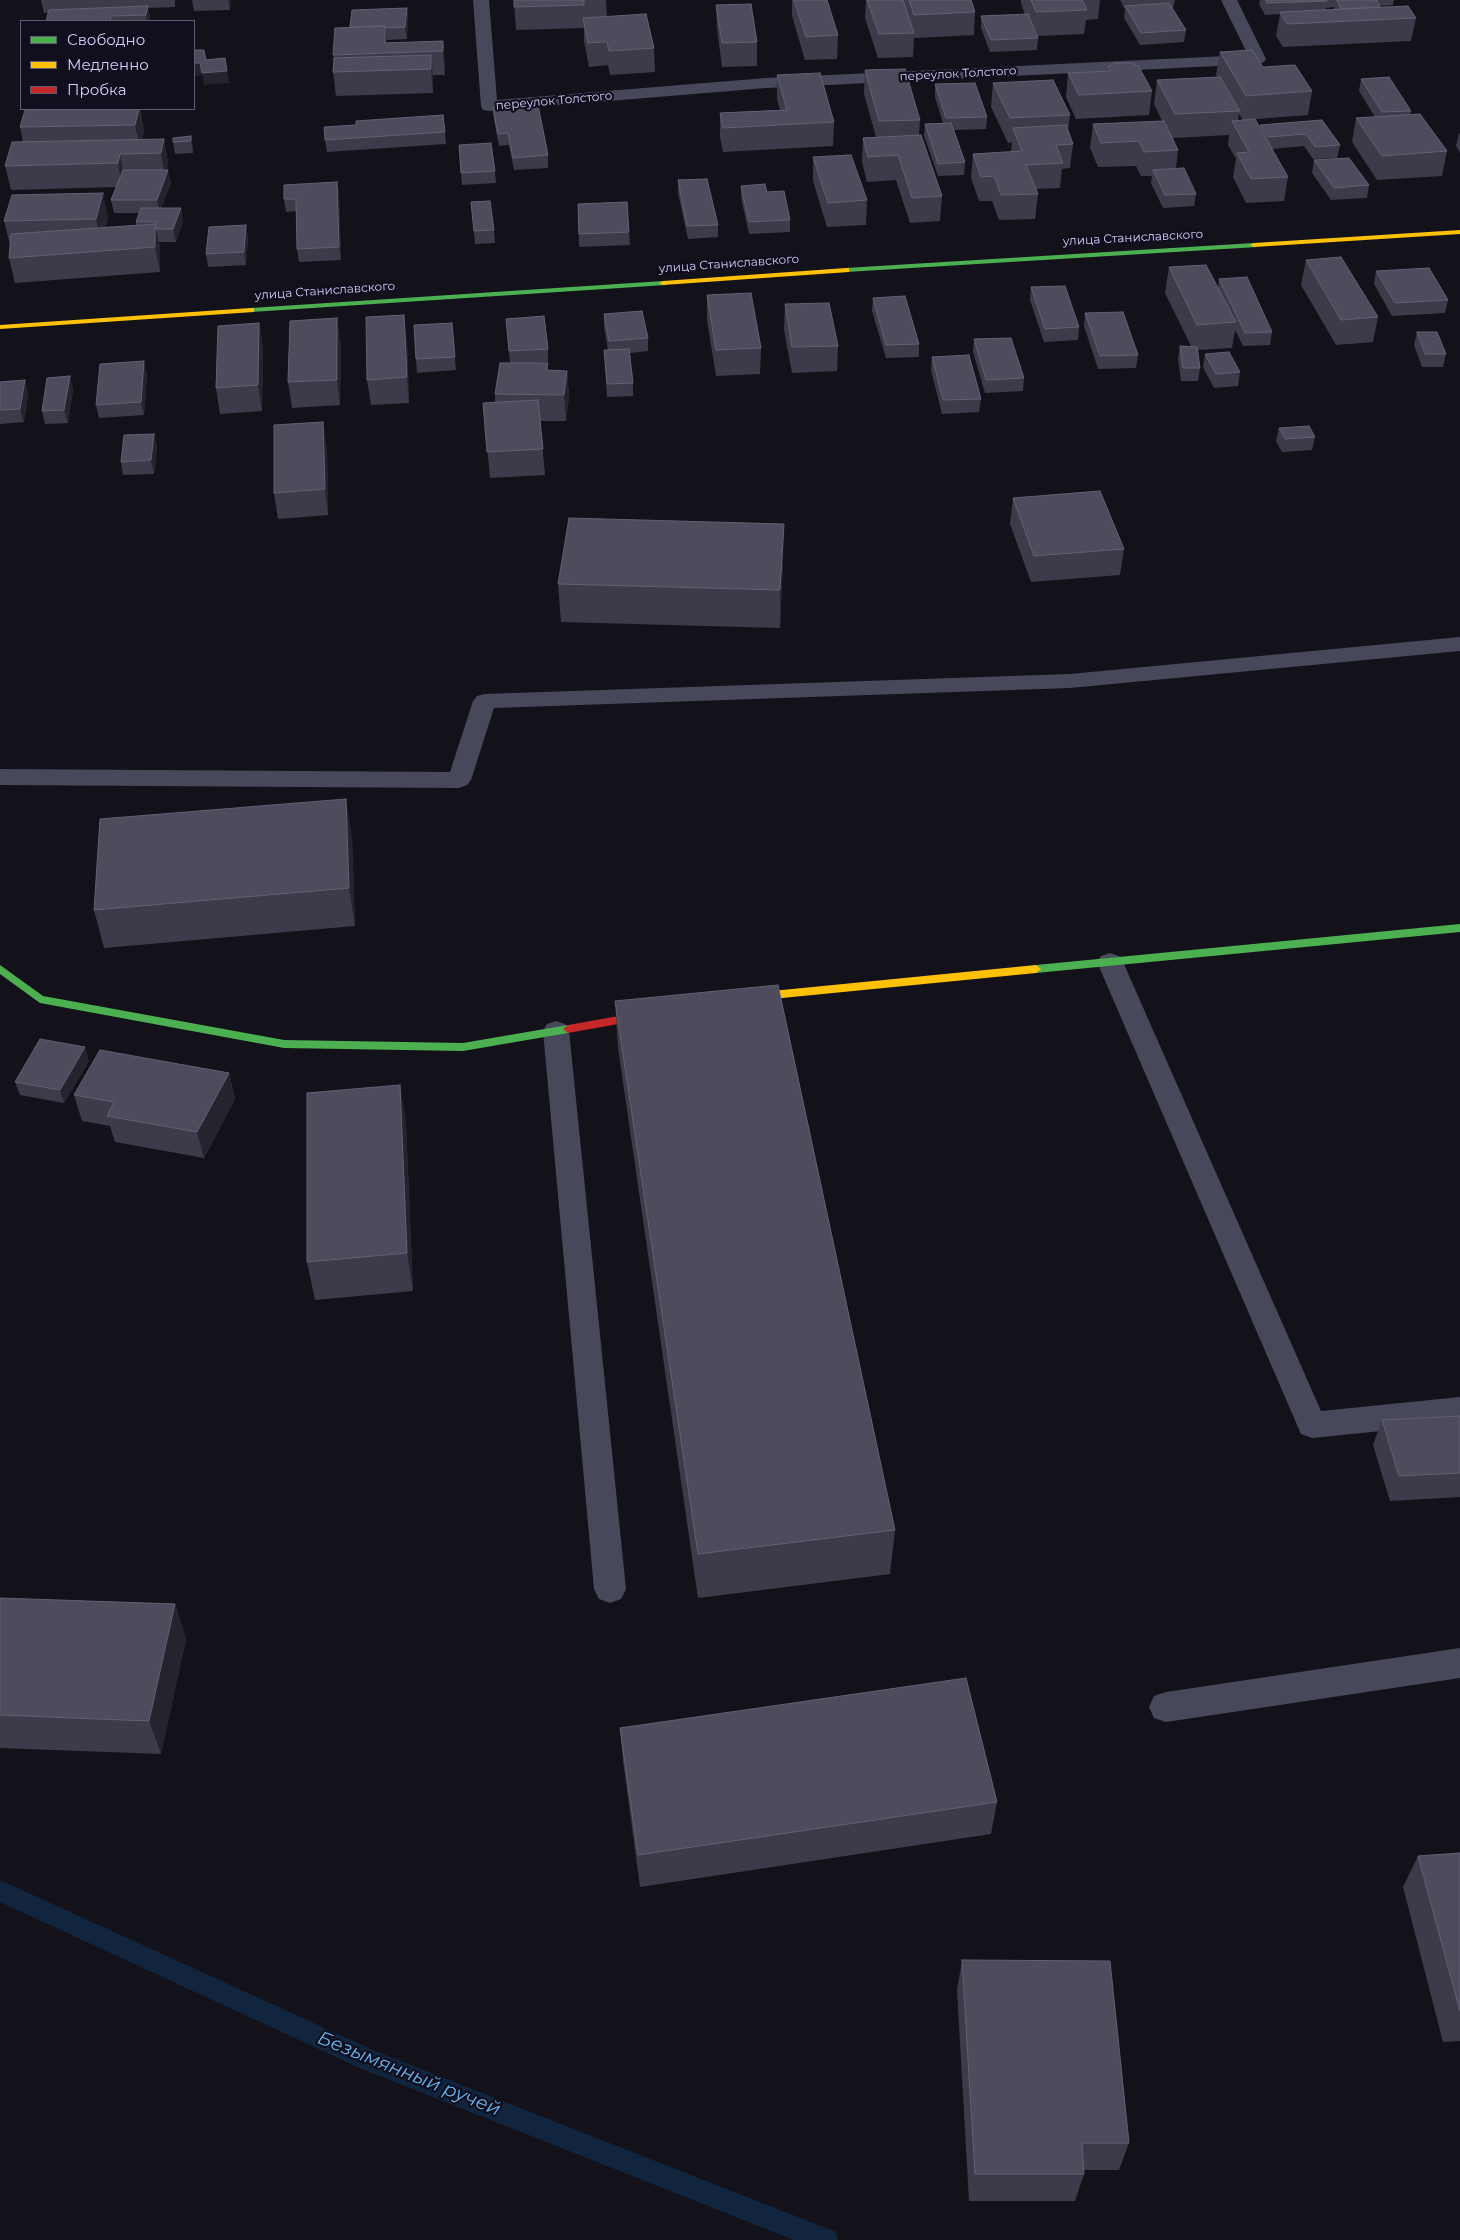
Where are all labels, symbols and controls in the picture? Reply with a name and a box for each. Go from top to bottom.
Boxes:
legend [20,20,195,110]
text: Свободно [67,30,145,49]
text: Медленно [67,55,149,74]
street label: переулок Толстого [899,64,1017,84]
text: Пробка [67,80,126,99]
street label: переулок Толстого [495,89,613,113]
street label: улица Станиславского [1062,227,1204,249]
street label: улица Станиславского [658,252,800,276]
street label: улица Станиславского [254,279,396,303]
water label: Безымянный ручей [314,2027,504,2121]

